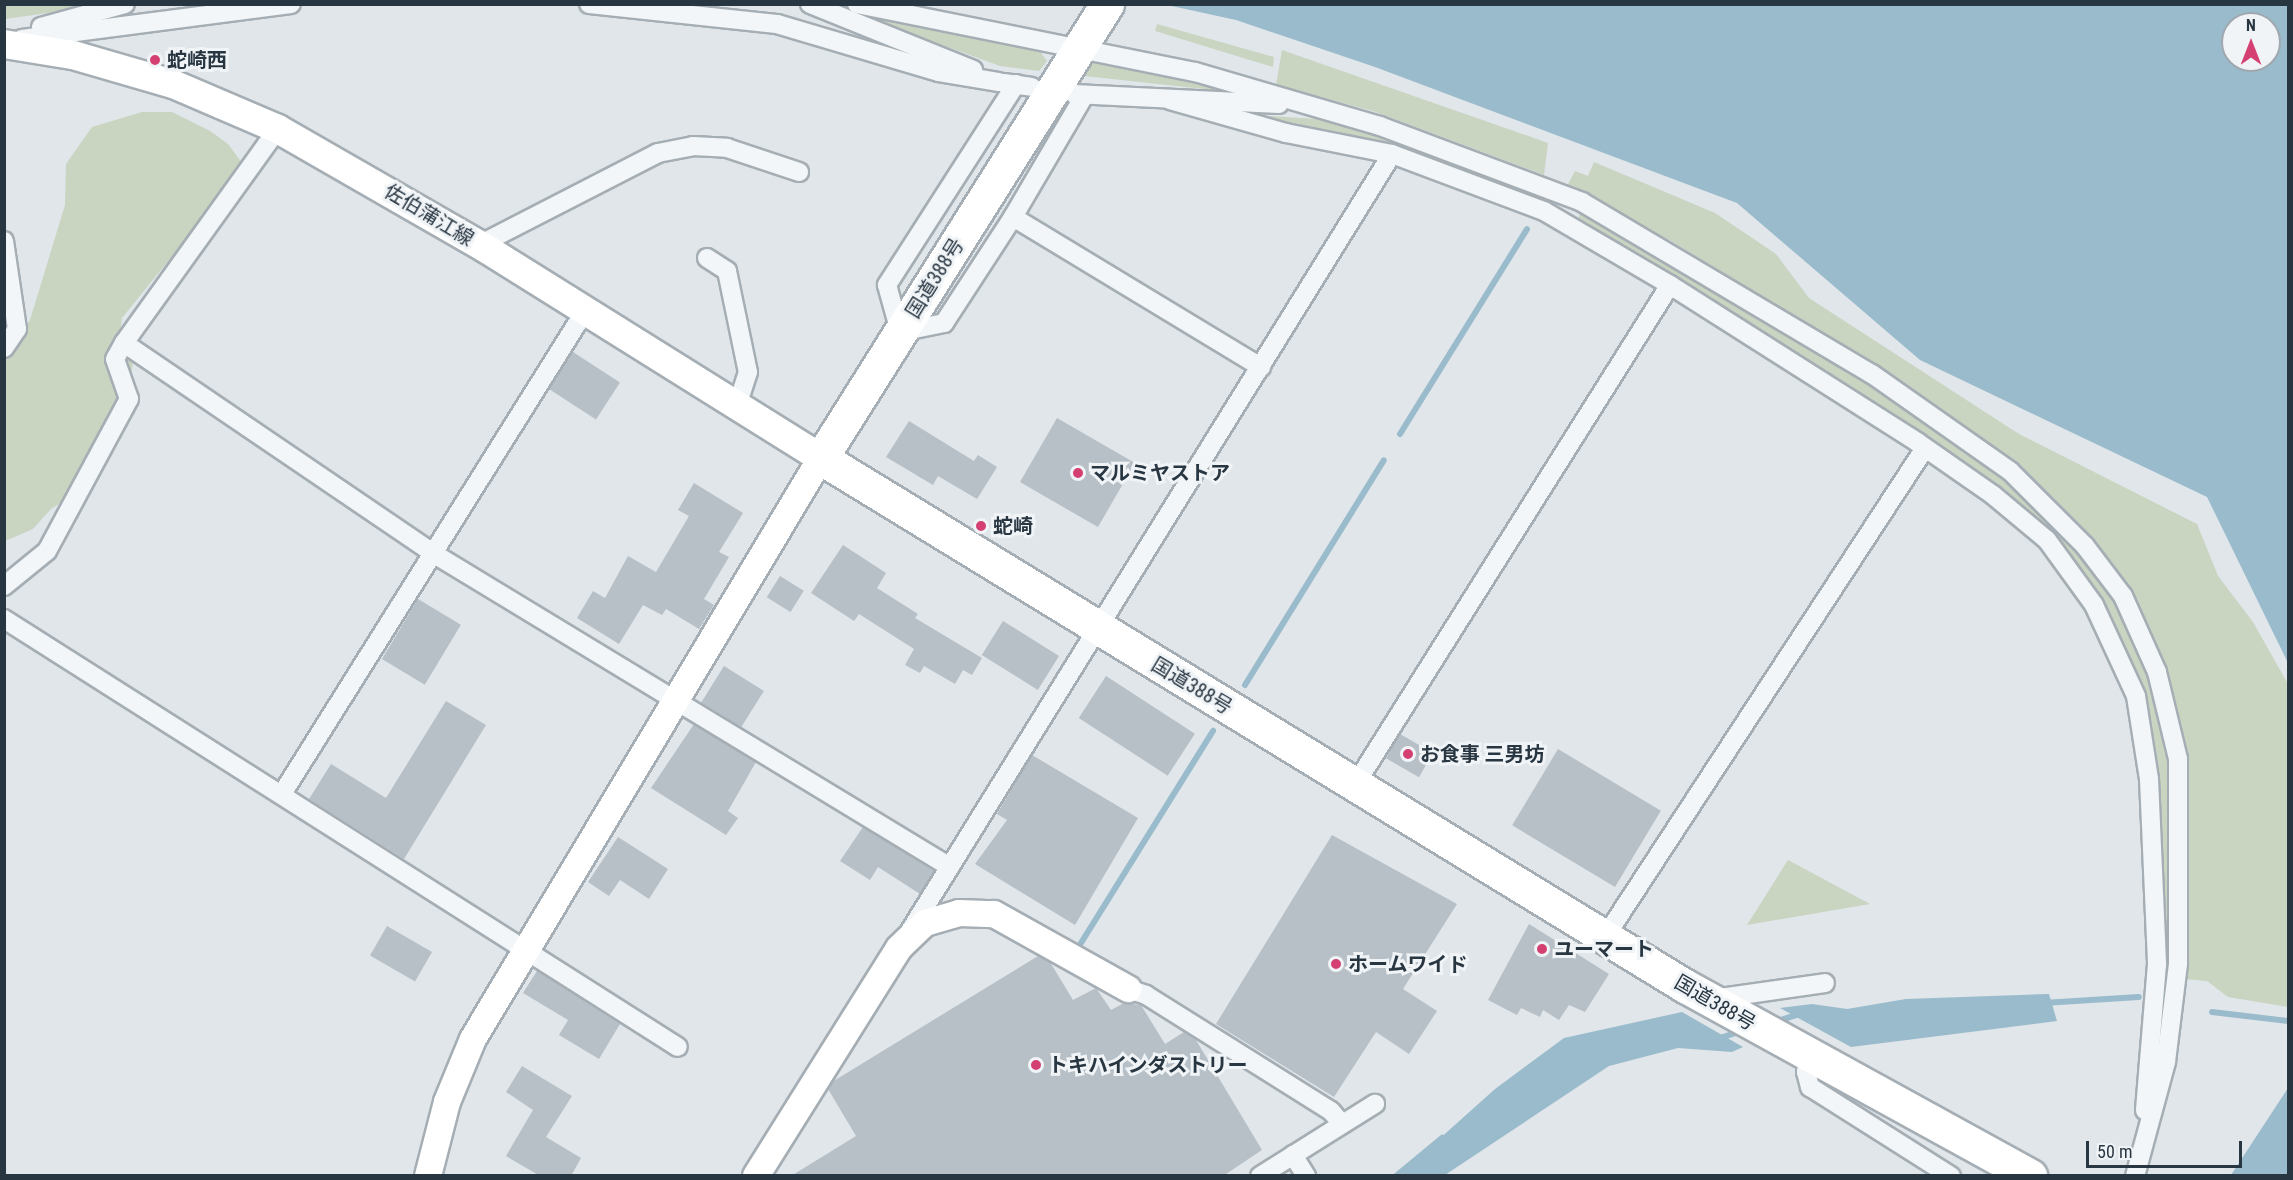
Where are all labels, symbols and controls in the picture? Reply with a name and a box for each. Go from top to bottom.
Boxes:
north arrow [2221,12,2281,72]
text: N [2246,16,2256,35]
place label: 蛇崎西 [167,48,227,72]
marker: 蛇崎西 [148,53,162,67]
street label: 佐伯蒲江線 [380,179,478,251]
street label: 国道388号 [901,234,969,322]
place label: マルミヤストア [1090,461,1230,485]
marker: マルミヤストア [1071,466,1085,480]
place label: 蛇崎 [993,514,1033,538]
marker: 蛇崎 [974,519,988,533]
street label: 国道388号 [1147,653,1237,719]
place label: お食事 三男坊 [1420,742,1545,766]
marker: お食事 三男坊 [1401,747,1415,761]
place label: ユーマート [1554,937,1654,961]
marker: ユーマート [1535,942,1549,956]
place label: ホームワイド [1348,952,1468,976]
marker: ホームワイド [1329,957,1343,971]
street label: 国道388号 [1670,970,1760,1036]
place label: トキハインダストリー [1048,1053,1248,1077]
marker: トキハインダストリー [1029,1058,1043,1072]
scale bar [2089,1129,2245,1167]
text: 50 m [2097,1141,2132,1162]

